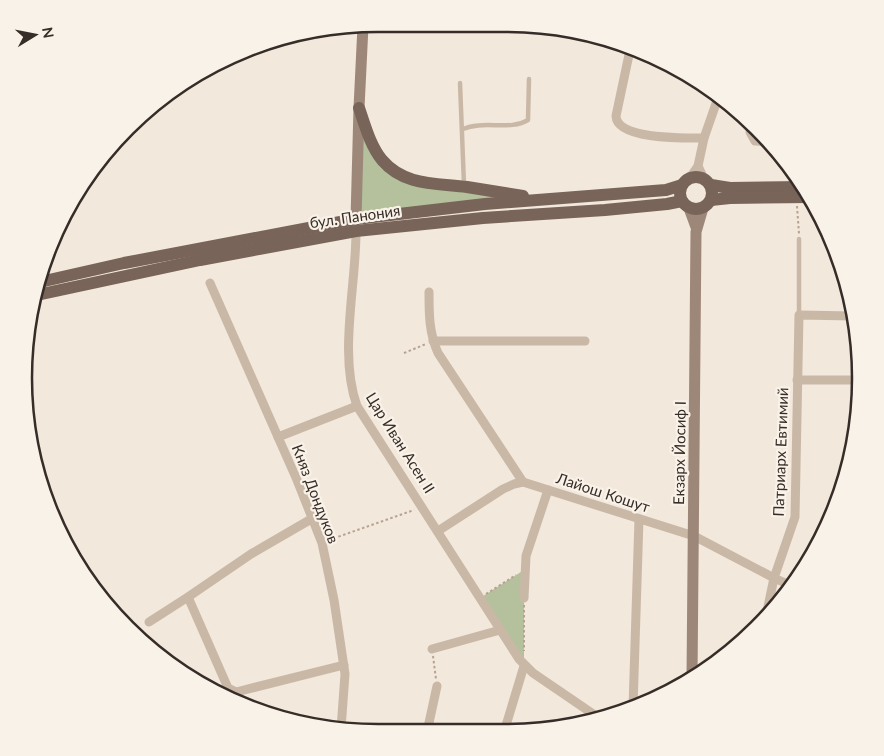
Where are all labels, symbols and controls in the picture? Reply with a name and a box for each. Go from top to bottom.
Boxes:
north arrow [10,10,60,60]
text: N [39,26,58,39]
street label: бул. Панония [308,201,401,231]
street label: Патриарх Евтимий [769,387,791,517]
street label: Цар Иван Асен II [363,389,439,496]
street label: Екзарх Йосиф I [669,401,689,505]
street label: Княз Дондуков [289,442,343,546]
street label: Лайош Кошут [553,468,653,516]

